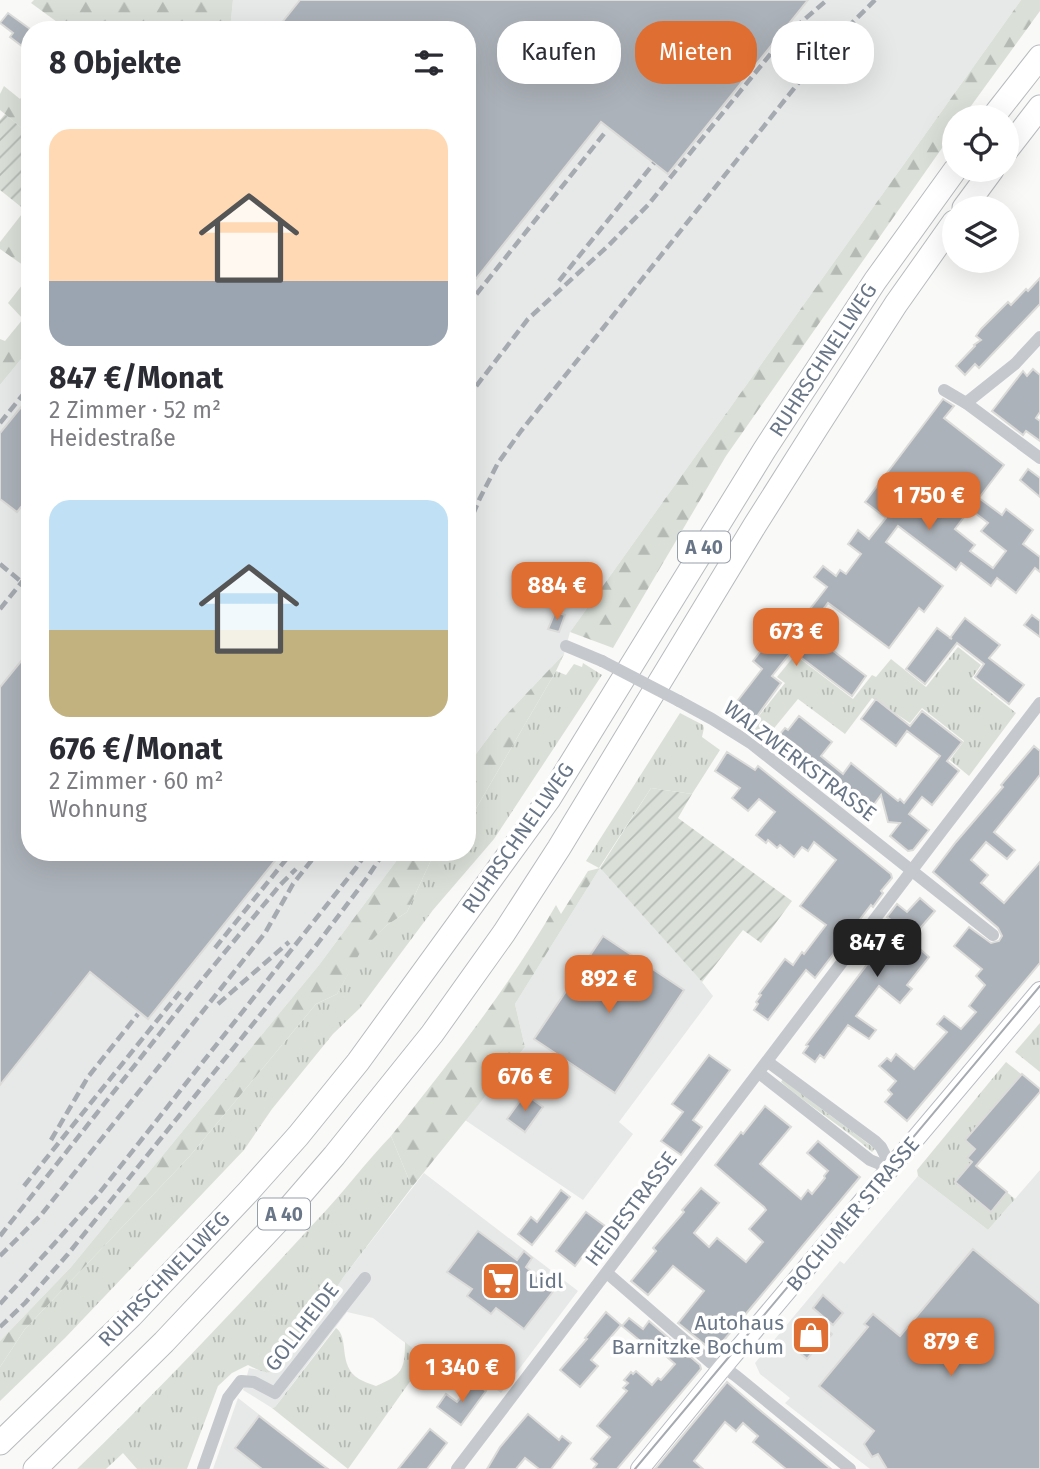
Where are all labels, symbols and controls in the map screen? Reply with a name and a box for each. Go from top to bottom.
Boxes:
chip: Kaufen [497,21,621,84]
chip: Mieten [635,21,757,84]
chip: Filter [771,21,874,84]
icon: filters [410,44,448,82]
text: 8 Objekte [49,45,181,81]
map controls [942,105,1019,273]
button: locate [942,105,1019,182]
icon: home [186,175,312,301]
button: layers [942,196,1019,273]
street label: RUHRSCHNELLWEG [764,278,882,442]
text: 847 €/Monat [49,360,223,396]
text: 2 Zimmer · 52 m² [49,396,221,424]
text: Heidestraße [49,424,176,452]
pin: 1 750 € [864,472,994,532]
text: 1 750 € [893,481,965,509]
road number: A 40 [678,532,730,562]
icon: home [186,546,312,672]
pin: 884 € [508,562,606,622]
text: 884 € [528,571,586,599]
pin: 673 € [747,608,845,668]
text: 673 € [769,617,823,645]
street label: WALZWERKSTRASSE [718,695,882,827]
text: 676 €/Monat [49,731,222,767]
street label: RUHRSCHNELLWEG [456,758,580,918]
text: 2 Zimmer · 60 m² [49,767,224,795]
text: Wohnung [49,795,147,823]
pin: 847 € [828,920,926,979]
text: 847 € [849,928,905,956]
pin: 892 € [560,956,658,1015]
text: 892 € [581,964,637,992]
pin: 676 € [476,1054,574,1113]
text: 676 € [498,1062,552,1090]
street label: BOCHUMER STRASSE [781,1132,925,1296]
street label: HEIDESTRASSE [579,1147,683,1271]
road number: A 40 [258,1198,310,1230]
street label: RUHRSCHNELLWEG [93,1206,235,1352]
supermarket icon: Lidl [480,1260,522,1302]
place label: Lidl [528,1268,563,1294]
street label: GOLLHEIDE [259,1278,345,1376]
place label: Autohaus Barnitzke Bochum [612,1310,784,1360]
shop icon: Autohaus Barnitzke Bochum [790,1314,832,1356]
pin: 879 € [902,1318,1000,1378]
text: 879 € [923,1327,979,1355]
pin: 1 340 € [397,1344,527,1404]
text: 1 340 € [425,1353,499,1381]

